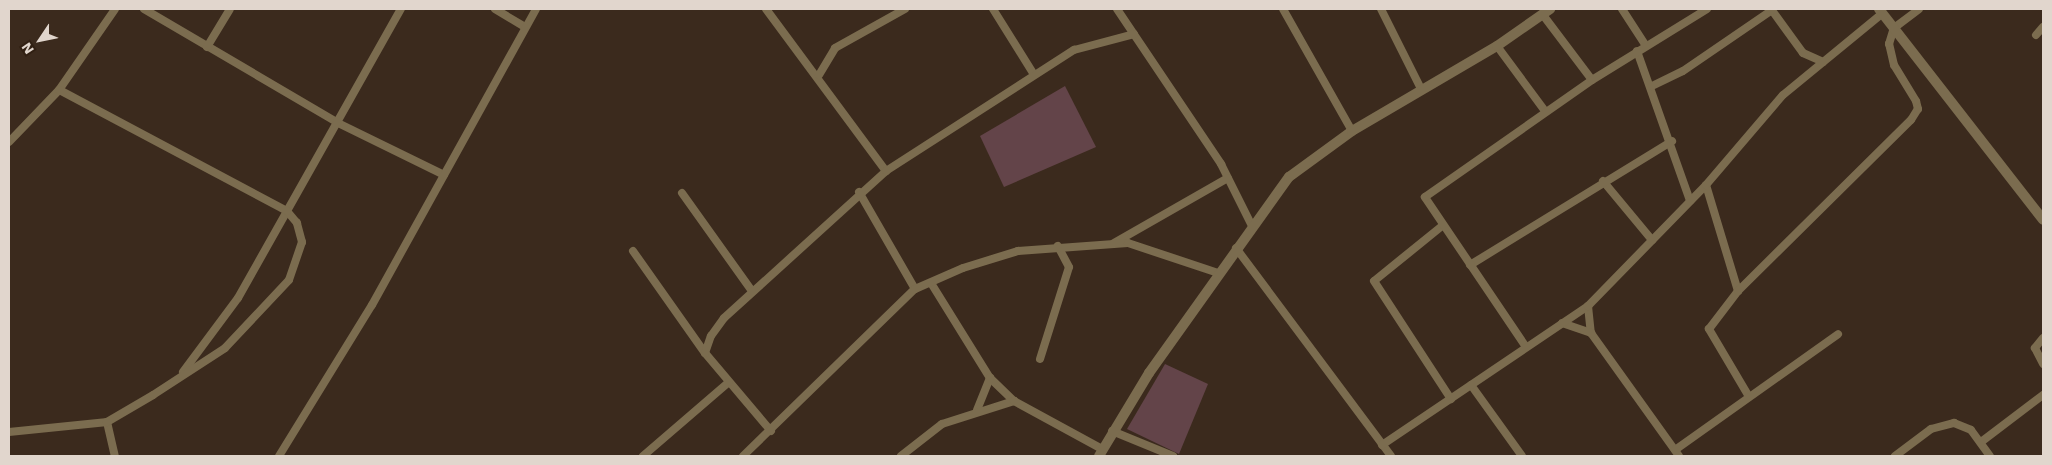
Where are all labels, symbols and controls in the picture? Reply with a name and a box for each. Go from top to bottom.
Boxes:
north arrow [15,15,65,65]
text: N [18,40,37,57]

